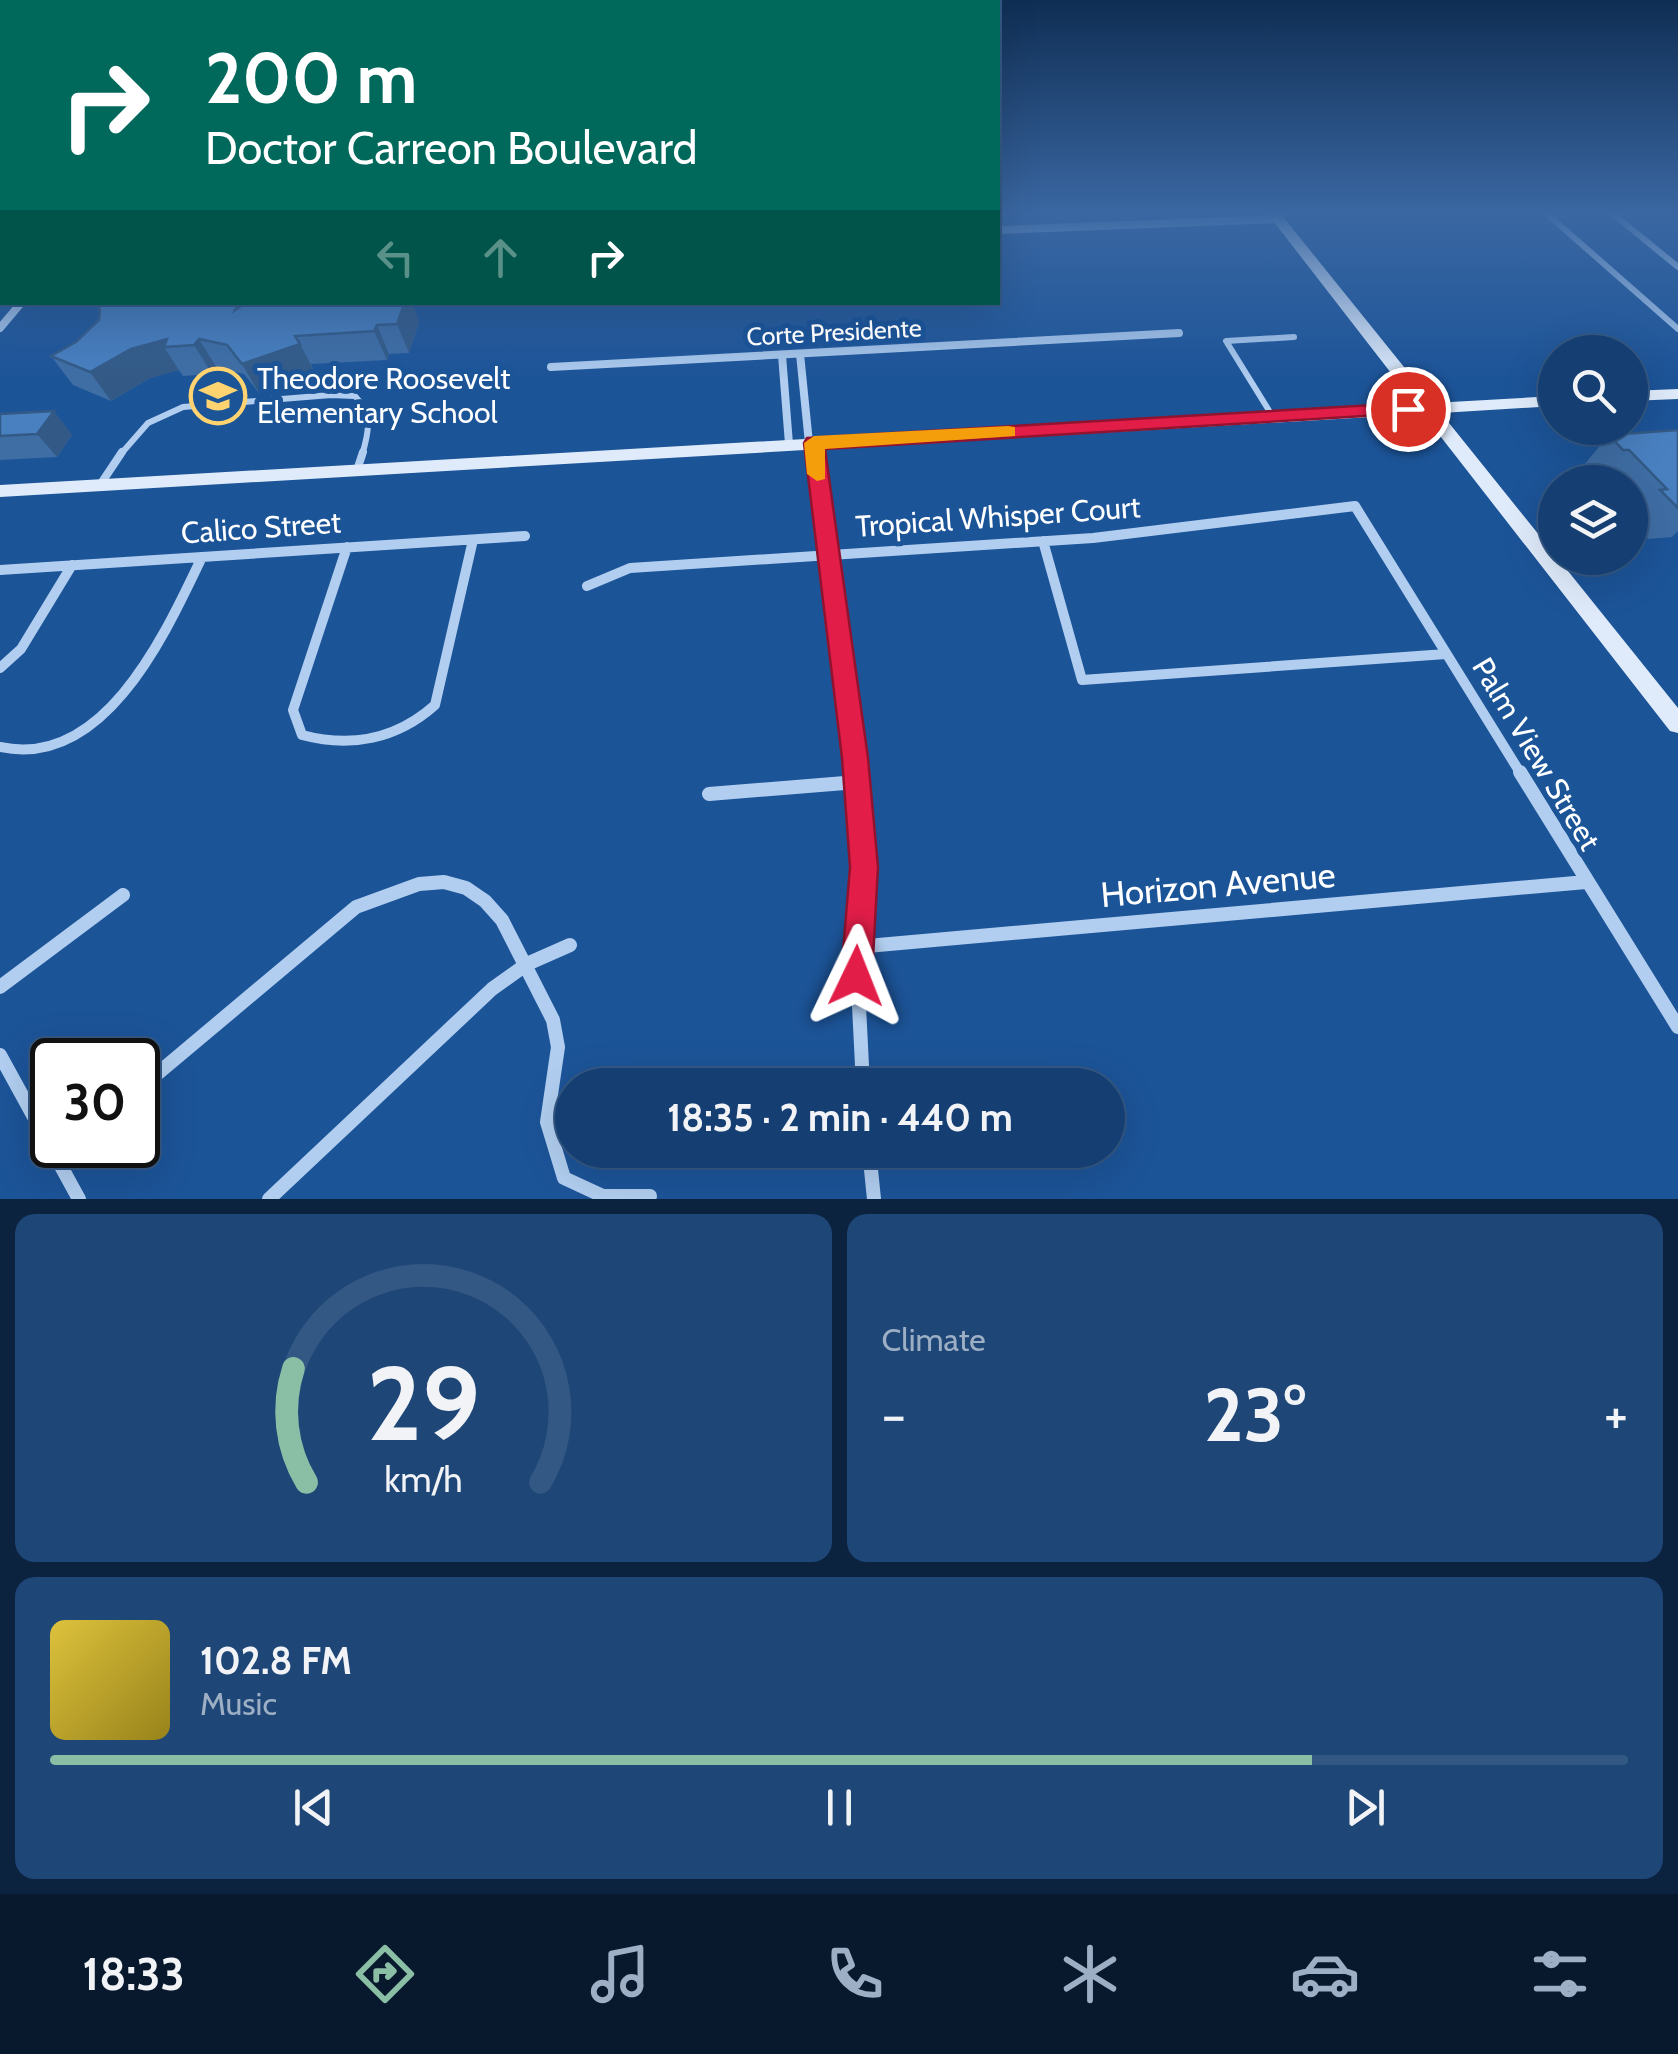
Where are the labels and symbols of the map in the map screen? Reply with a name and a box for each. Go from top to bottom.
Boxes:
street label: Corte Presidente [746,312,922,352]
place label: Theodore Roosevelt Elementary School [257,360,510,431]
school or university icon: Theodore Roosevelt Elementary School [188,366,248,426]
pin [1366,367,1451,452]
street label: Tropical Whisper Court [854,488,1142,545]
street label: Calico Street [180,503,342,552]
street label: Palm View Street [1464,651,1608,857]
street label: Horizon Avenue [1099,853,1337,916]
position arrow [804,924,908,1028]
speed limit sign: 30 [30,1038,160,1168]

